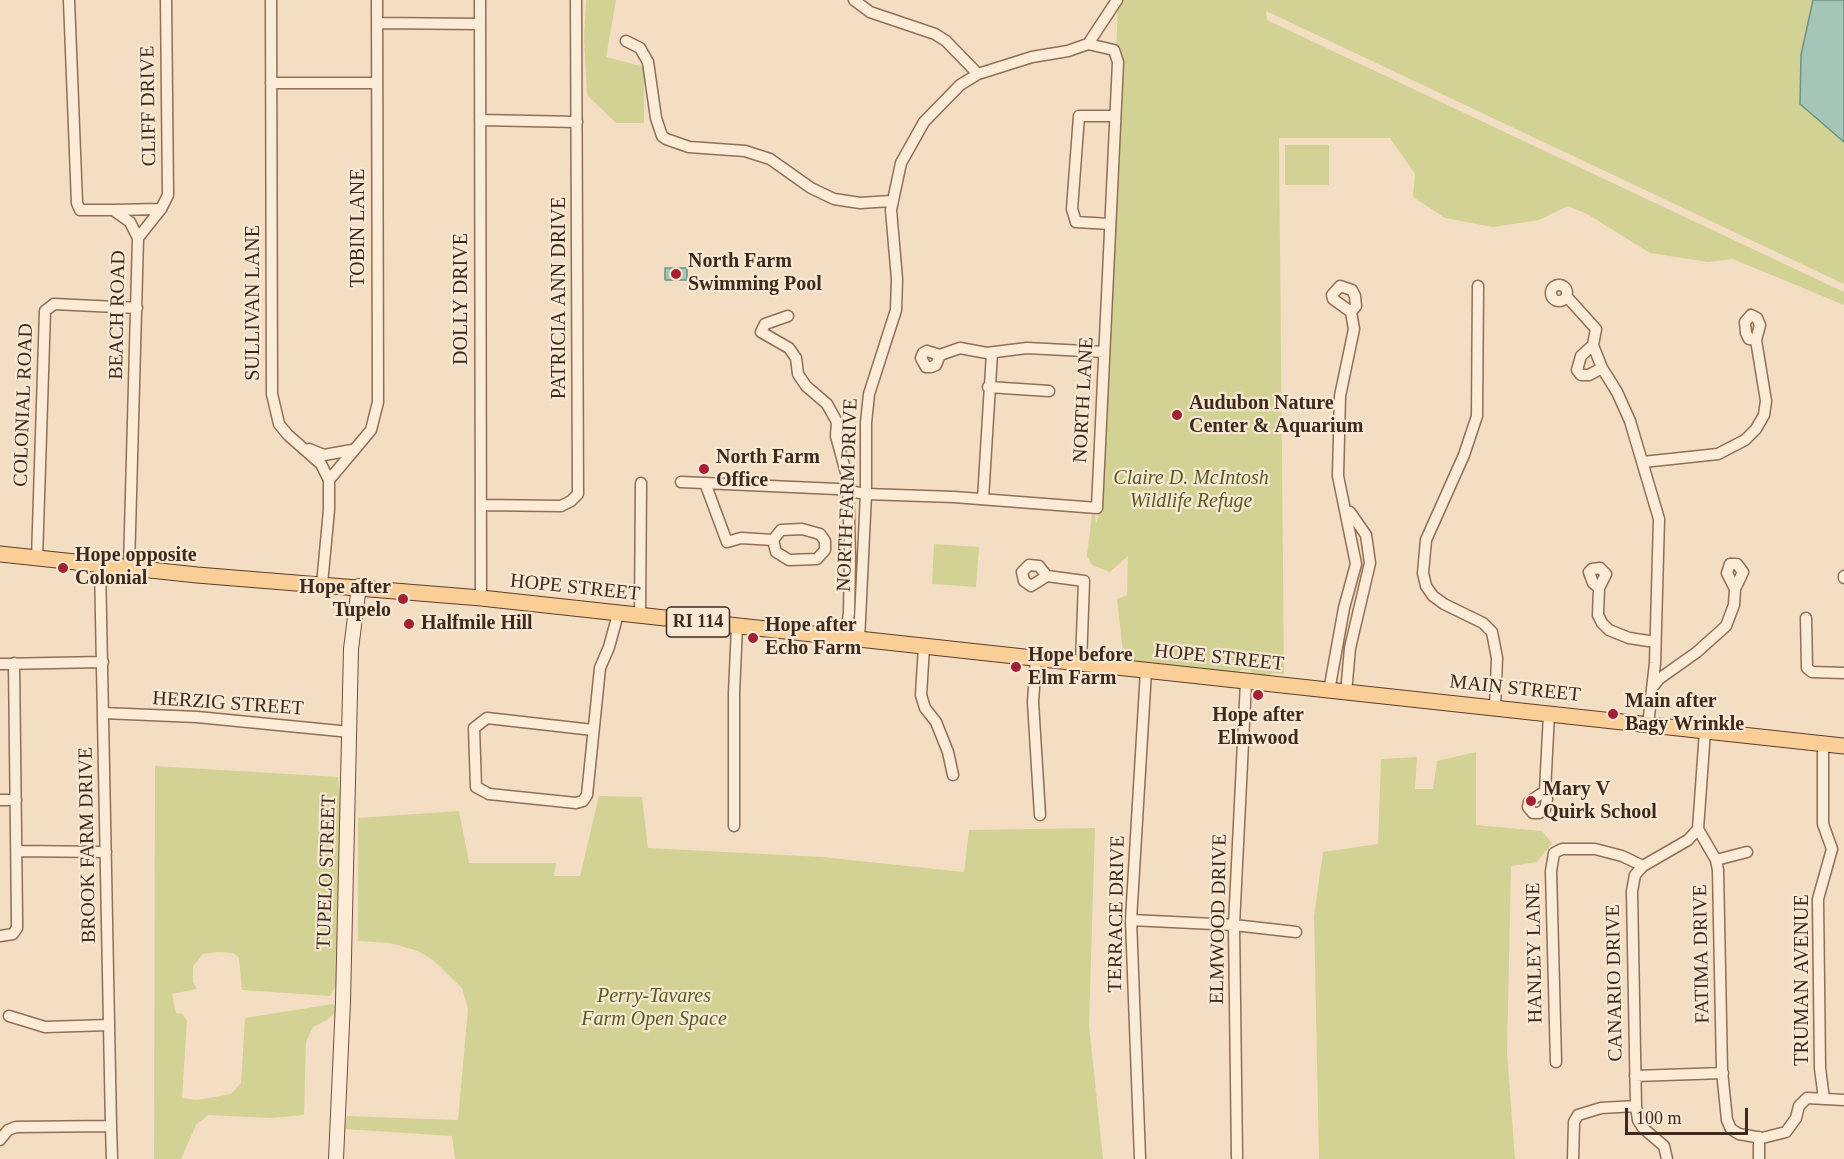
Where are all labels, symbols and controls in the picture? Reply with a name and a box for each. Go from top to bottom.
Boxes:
street label: CLIFF DRIVE [136,46,162,166]
street label: TOBIN LANE [347,168,371,288]
street label: PATRICIA ANN DRIVE [548,197,572,399]
street label: SULLIVAN LANE [242,225,266,381]
street label: DOLLY DRIVE [450,233,474,365]
street label: BEACH ROAD [105,250,131,380]
place label: North Farm Swimming Pool [688,250,822,297]
marker: North Farm Swimming Pool [669,267,683,281]
street label: COLONIAL ROAD [9,323,39,487]
street label: NORTH LANE [1069,336,1099,464]
place label: Audubon Nature Center & Aquarium [1189,392,1363,439]
street label: NORTH FARM DRIVE [833,398,863,592]
marker: Audubon Nature Center & Aquarium [1170,408,1184,422]
place label: North Farm Office [716,446,820,493]
marker: North Farm Office [697,462,711,476]
park label: Claire D. McIntosh Wildlife Refuge [1113,467,1269,514]
place label: Hope opposite Colonial [75,544,197,591]
marker: Hope opposite Colonial [56,561,70,575]
street label: HOPE STREET [509,569,641,607]
place label: Hope after Tupelo [299,576,391,623]
marker: Hope after Tupelo [396,592,410,606]
road number: RI 114 [666,607,730,637]
place label: Halfmile Hill [421,612,533,636]
place label: Hope after Echo Farm [765,614,861,661]
marker: Halfmile Hill [402,617,416,631]
marker: Hope after Echo Farm [746,631,760,645]
street label: HOPE STREET [1153,639,1285,677]
place label: Hope before Elm Farm [1028,644,1133,691]
marker: Hope before Elm Farm [1009,660,1023,674]
street label: MAIN STREET [1448,670,1582,708]
street label: HERZIG STREET [152,687,304,721]
marker: Hope after Elmwood [1251,688,1265,702]
place label: Main after Bagy Wrinkle [1625,690,1744,737]
place label: Hope after Elmwood [1212,704,1304,751]
marker: Main after Bagy Wrinkle [1606,707,1620,721]
street label: BROOK FARM DRIVE [74,747,102,943]
place label: Mary V Quirk School [1543,778,1657,825]
street label: TUPELO STREET [312,794,342,950]
marker: Mary V Quirk School [1524,794,1538,808]
street label: ELMWOOD DRIVE [1206,834,1232,1004]
street label: TERRACE DRIVE [1104,835,1130,993]
street label: HANLEY LANE [1522,883,1548,1023]
street label: FATIMA DRIVE [1689,884,1715,1024]
street label: TRUMAN AVENUE [1791,894,1815,1066]
street label: CANARIO DRIVE [1602,904,1628,1062]
park label: Perry-Tavares Farm Open Space [581,985,727,1032]
scale bar [1628,1096,1751,1134]
text: 100 m [1636,1108,1682,1128]

